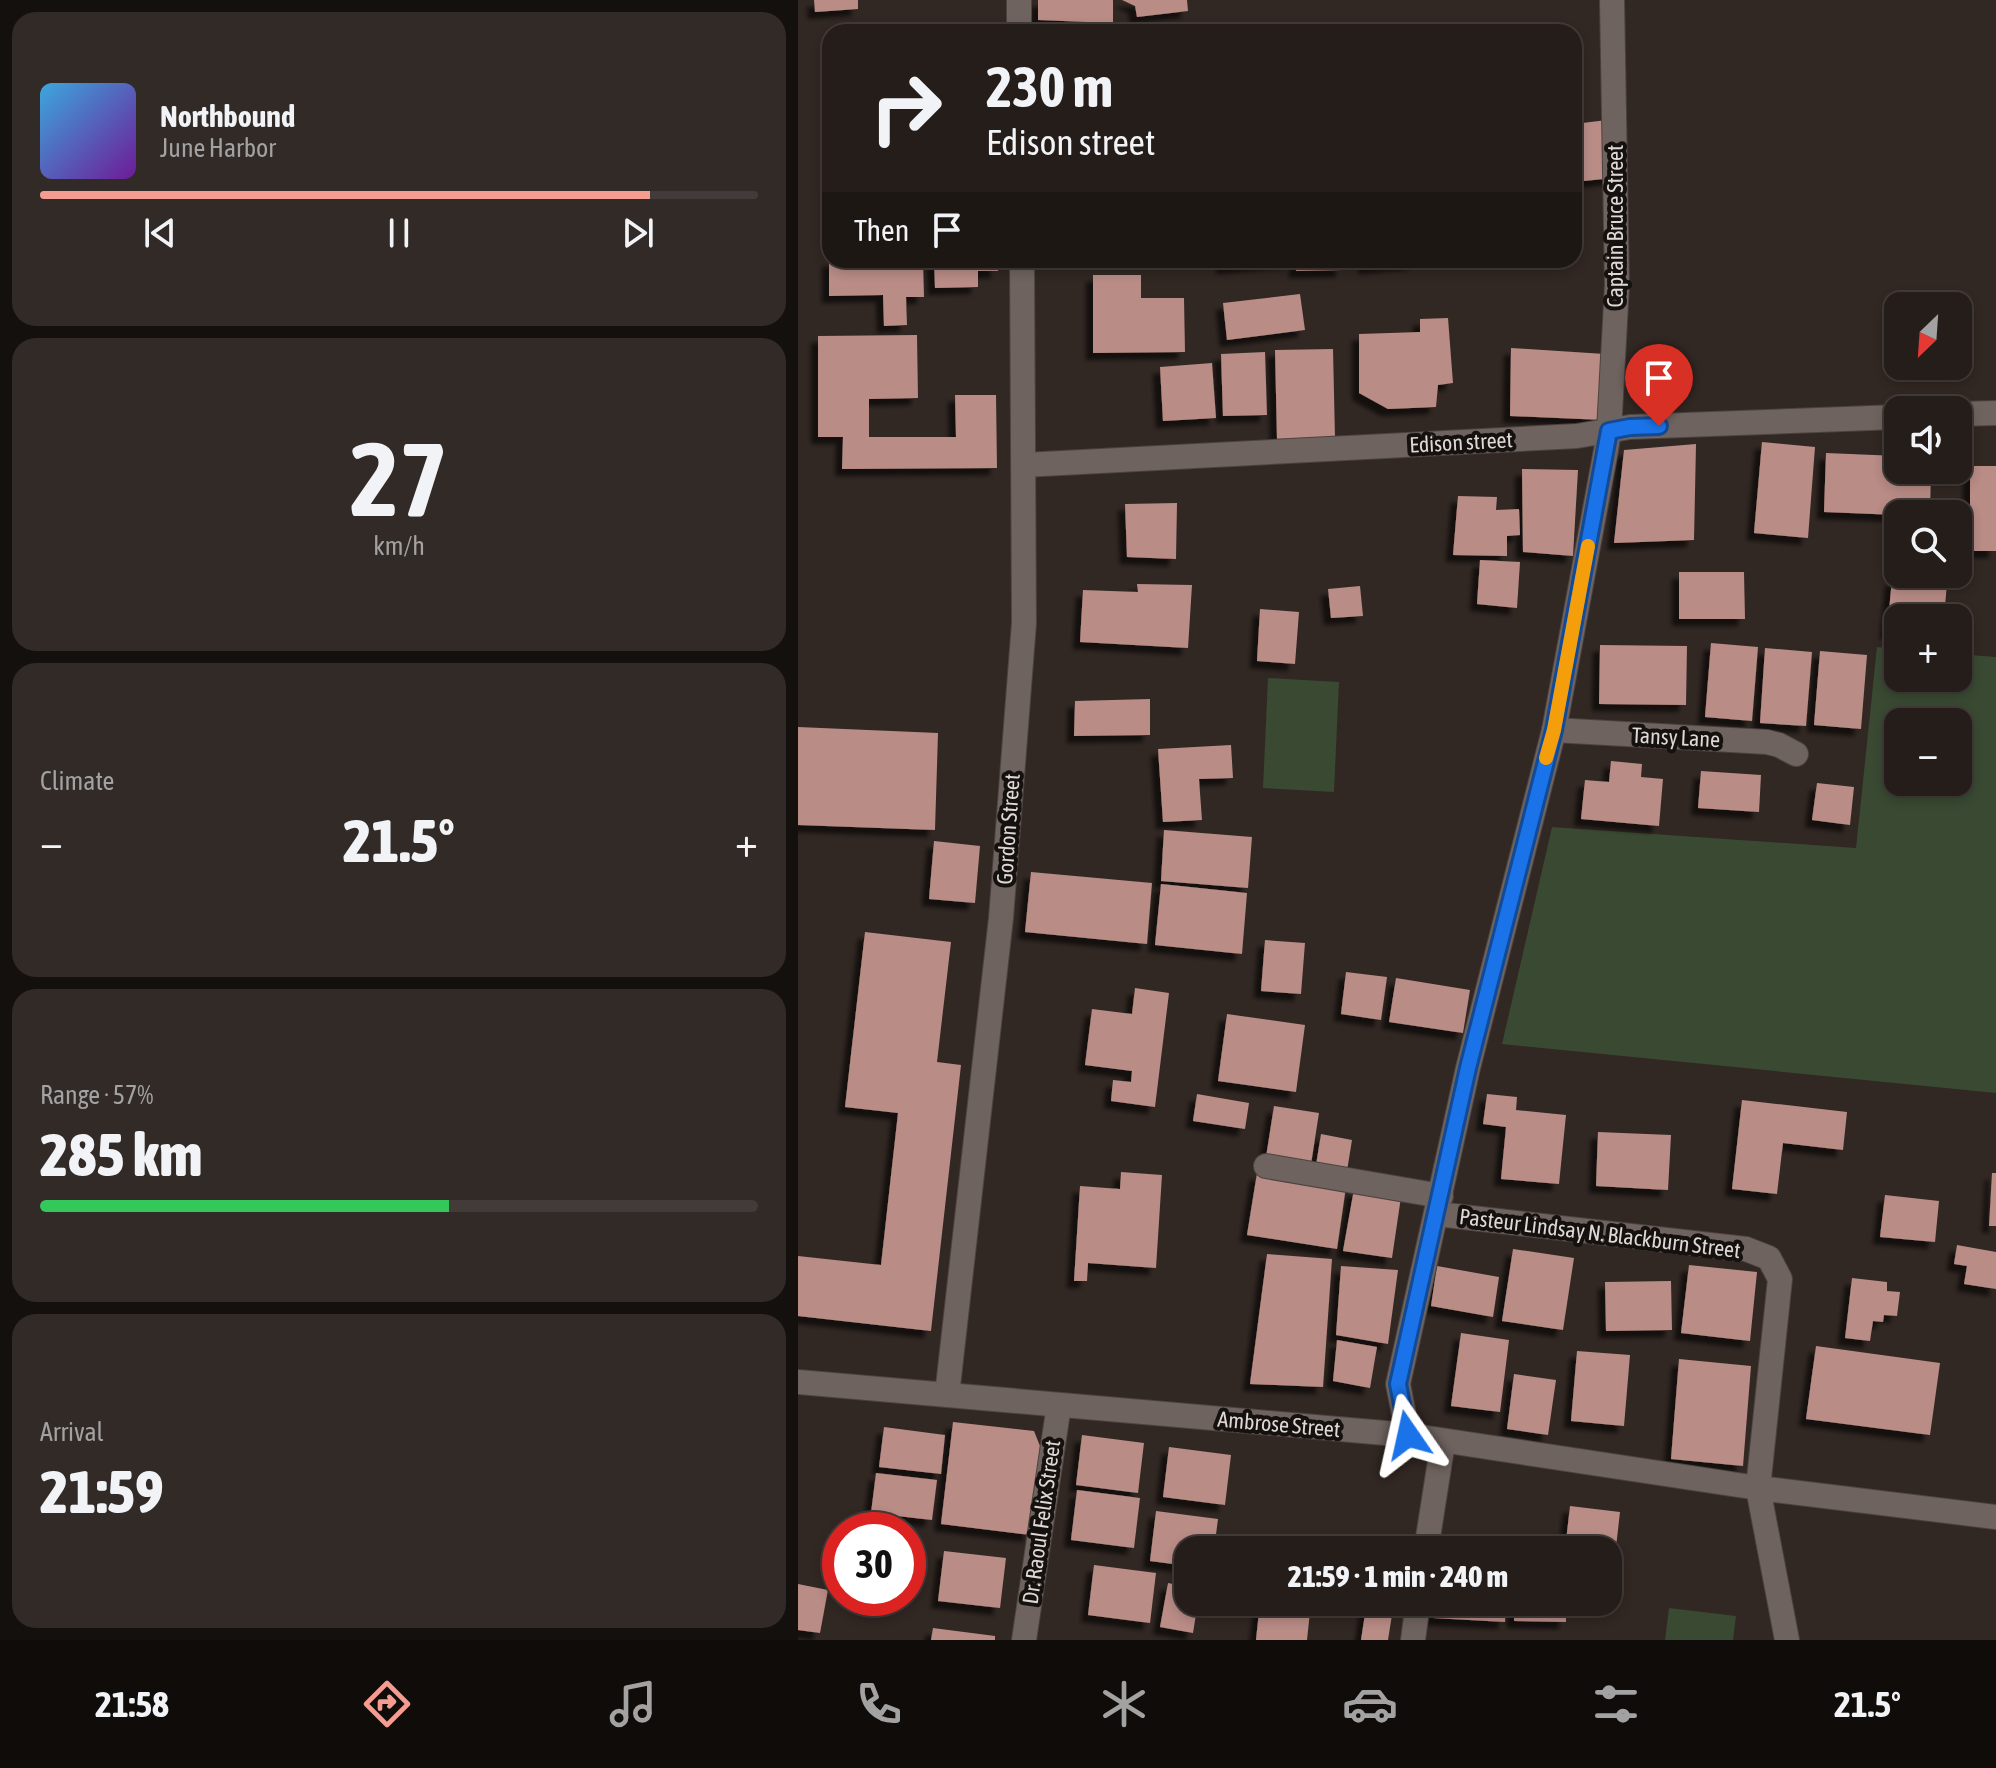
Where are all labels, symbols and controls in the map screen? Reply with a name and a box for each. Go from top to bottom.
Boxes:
text: 230 m [986,55,1113,119]
icon: right [854,56,958,160]
text: Northbound [160,99,295,133]
text: Edison street [986,121,1155,163]
text: June Harbor [160,133,276,163]
street label: Captain Bruce Street [1602,145,1628,307]
icon: arrive [925,208,969,252]
icon: previous [138,211,182,255]
icon: pause [377,211,421,255]
icon: next [616,211,660,255]
text: Then [854,213,909,247]
north arrow [1884,292,1972,380]
map controls [1884,292,1972,796]
pin [1625,344,1693,426]
icon: arrive [1637,356,1681,400]
button: sound [1884,396,1972,484]
text: 27 [350,419,448,538]
street label: Edison street [1409,426,1513,458]
button: search [1884,500,1972,588]
text: km/h [373,531,425,561]
button: + [1884,604,1972,692]
button: − [1884,708,1972,796]
street label: Tansy Lane [1631,722,1721,752]
text: Climate [40,766,114,796]
street label: Gordon Street [991,773,1025,885]
text: 21.5° [343,806,455,875]
text: − [40,816,63,866]
text: + [735,816,758,866]
text: Range · 57% [40,1080,153,1110]
text: 285 km [40,1120,202,1189]
street label: Pasteur Lindsay N. Blackburn Street [1458,1203,1742,1263]
position arrow [1366,1393,1450,1477]
street label: Ambrose Street [1217,1406,1341,1442]
text: Arrival [40,1417,104,1447]
street label: Dr. Raoul Felix Street [1017,1438,1065,1606]
text: 21:59 [40,1457,163,1526]
speed limit sign: 30 [822,1512,926,1616]
text: 21:59 · 1 min · 240 m [1288,1559,1508,1593]
icon: directions [359,1676,415,1732]
icon: music [605,1676,661,1732]
icon: phone [851,1676,907,1732]
icon: climate [1096,1676,1152,1732]
icon: car [1342,1676,1398,1732]
icon: filters [1588,1676,1644,1732]
text: 21:58 [95,1683,169,1725]
text: 21.5° [1834,1683,1901,1725]

